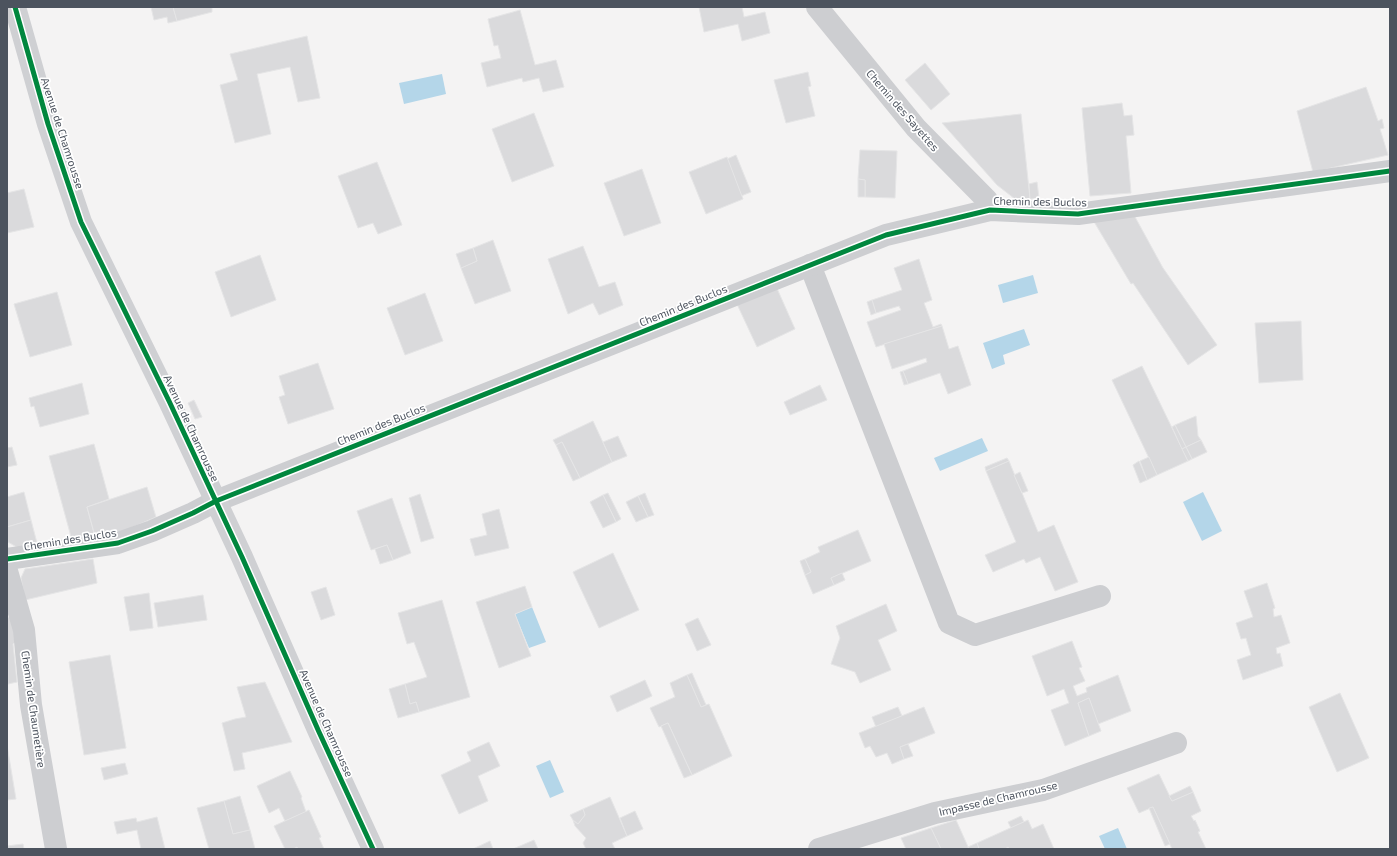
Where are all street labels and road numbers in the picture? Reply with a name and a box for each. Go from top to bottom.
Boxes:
street label: Chemin des Sayettes [864,67,942,154]
street label: Avenue de Chamrousse [39,76,87,190]
street label: Chemin des Buclos [993,194,1087,208]
street label: Chemin des Buclos [637,281,729,329]
street label: Avenue de Chamrousse [162,373,222,483]
street label: Chemin des Buclos [335,400,427,448]
street label: Chemin des Buclos [23,525,118,553]
street label: Chemin de Chaumetière [19,650,49,768]
street label: Avenue de Chamrousse [297,667,357,779]
street label: Impasse de Chamrousse [937,778,1059,818]

